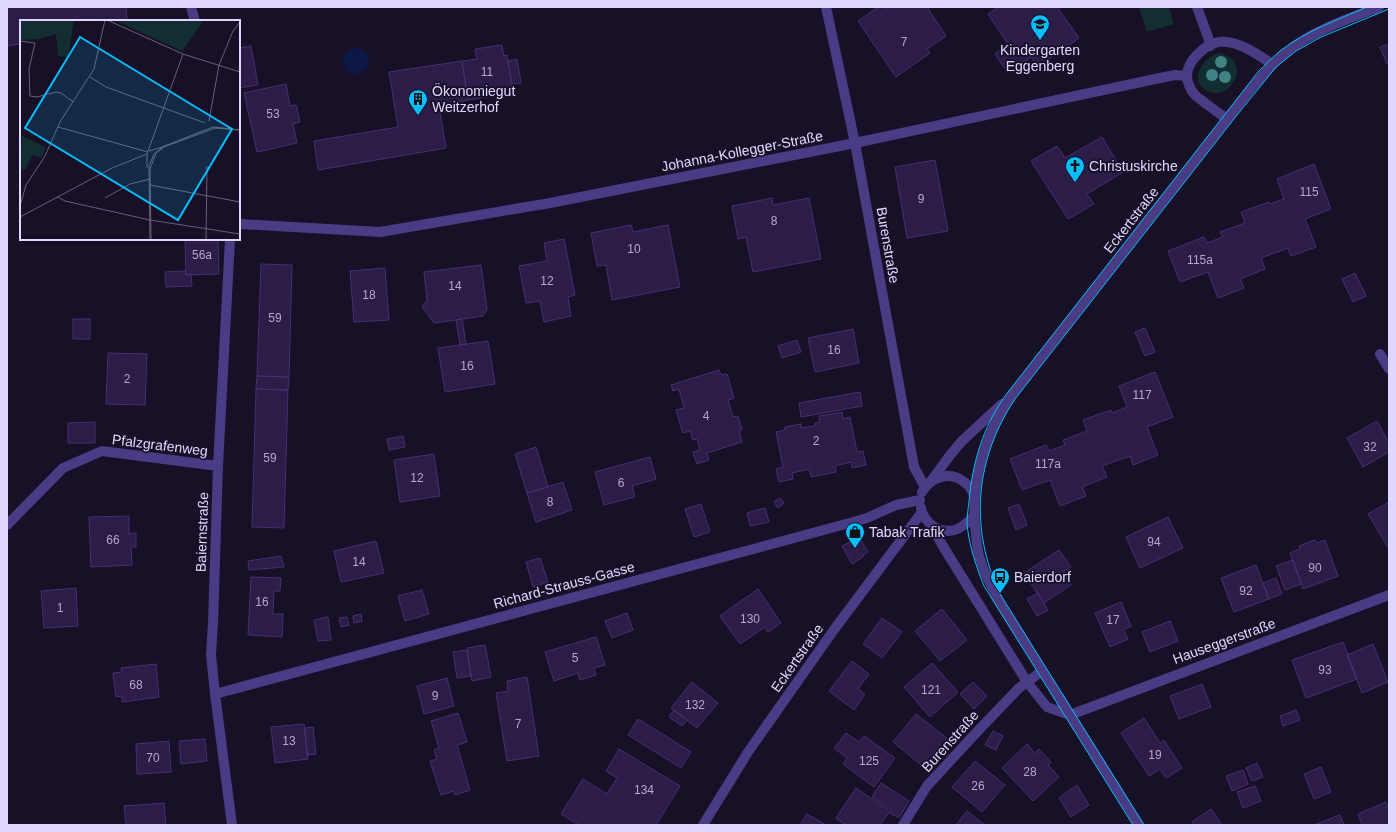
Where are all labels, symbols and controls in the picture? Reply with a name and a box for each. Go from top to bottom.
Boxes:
school or university icon: Kindergarten Eggenberg [1029,13,1051,41]
inset map [20,20,240,240]
house number: 7 [901,35,908,49]
place label: Kindergarten Eggenberg [1000,42,1080,74]
house number: 11 [481,65,494,79]
place label: Ökonomiegut Weitzerhof [432,82,515,115]
building icon: Ökonomiegut Weitzerhof [407,88,429,116]
house number: 53 [266,107,280,121]
street label: Johanna-Kollegger-Straße [660,127,824,175]
church icon: Christuskirche [1064,155,1086,183]
place label: Christuskirche [1089,158,1178,174]
street label: Eckertstraße [1100,184,1162,256]
house number: 115 [1299,185,1319,199]
house number: 9 [918,192,925,206]
street label: Burenstraße [873,206,903,285]
house number: 8 [771,214,778,228]
house number: 10 [627,242,641,256]
house number: 56a [192,248,212,262]
house number: 115a [1187,253,1213,267]
house number: 12 [540,274,554,288]
house number: 14 [448,279,462,293]
house number: 18 [362,288,376,302]
house number: 59 [268,311,282,325]
house number: 16 [827,343,841,357]
house number: 16 [460,359,474,373]
house number: 2 [124,372,131,386]
house number: 117 [1132,388,1152,402]
house number: 4 [703,409,710,423]
street label: Pfalzgrafenweg [111,431,209,459]
house number: 2 [813,434,820,448]
house number: 32 [1363,440,1377,454]
house number: 59 [263,451,277,465]
house number: 117a [1035,457,1061,471]
house number: 12 [410,471,424,485]
house number: 6 [618,476,625,490]
street label: Baiernstraße [193,491,211,572]
house number: 8 [547,495,554,509]
shop icon: Tabak Trafik [844,521,866,549]
place label: Tabak Trafik [869,524,945,540]
house number: 66 [106,533,120,547]
house number: 94 [1147,535,1161,549]
house number: 14 [352,555,366,569]
street label: Richard-Strauss-Gasse [492,558,637,612]
house number: 90 [1308,561,1322,575]
bus stop icon: Baierdorf [989,566,1011,594]
place label: Baierdorf [1014,569,1071,585]
house number: 92 [1239,584,1253,598]
house number: 16 [255,595,269,609]
house number: 1 [57,601,64,615]
house number: 130 [740,612,760,626]
house number: 17 [1106,613,1120,627]
street label: Hauseggerstraße [1170,615,1278,667]
street label: Eckertstraße [768,621,826,695]
house number: 5 [572,651,579,665]
house number: 93 [1318,663,1332,677]
house number: 68 [129,678,143,692]
house number: 121 [921,683,941,697]
house number: 9 [432,689,439,703]
house number: 132 [685,698,705,712]
street label: Burenstraße [918,707,982,775]
house number: 7 [515,717,522,731]
house number: 13 [282,734,296,748]
house number: 19 [1148,748,1162,762]
house number: 70 [146,751,160,765]
house number: 125 [859,754,879,768]
house number: 28 [1023,765,1037,779]
house number: 26 [971,779,985,793]
house number: 134 [634,783,654,797]

